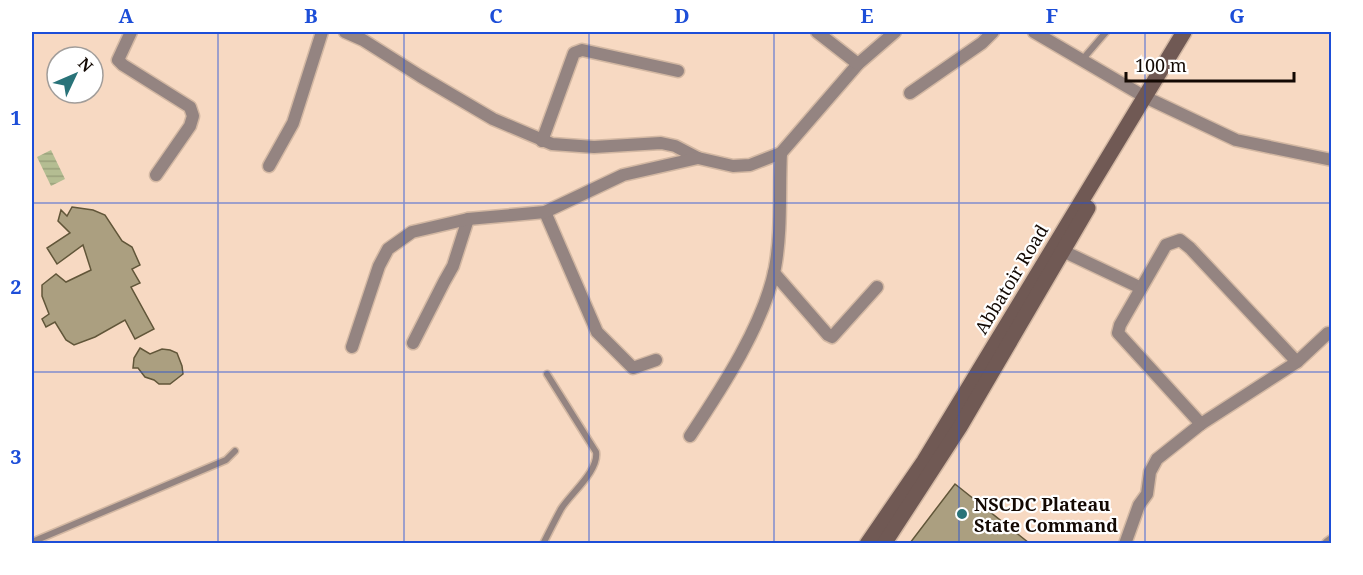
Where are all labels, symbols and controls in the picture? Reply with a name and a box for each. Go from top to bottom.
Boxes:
text: A [118,2,134,29]
text: B [304,2,318,29]
text: C [489,2,503,29]
text: D [674,2,690,29]
text: E [860,2,874,29]
text: F [1046,2,1058,29]
text: G [1229,2,1245,29]
north arrow [45,45,105,105]
scale bar [1126,45,1294,83]
text: N [73,52,98,77]
text: 100 m [1135,53,1187,77]
text: 1 [10,104,22,131]
street label: Abbatoir Road [969,220,1053,338]
text: 2 [10,273,22,300]
text: 3 [10,443,22,470]
place label: NSCDC Plateau State Command [974,492,1118,537]
marker: NSCDC Plateau State Command [955,507,969,521]

